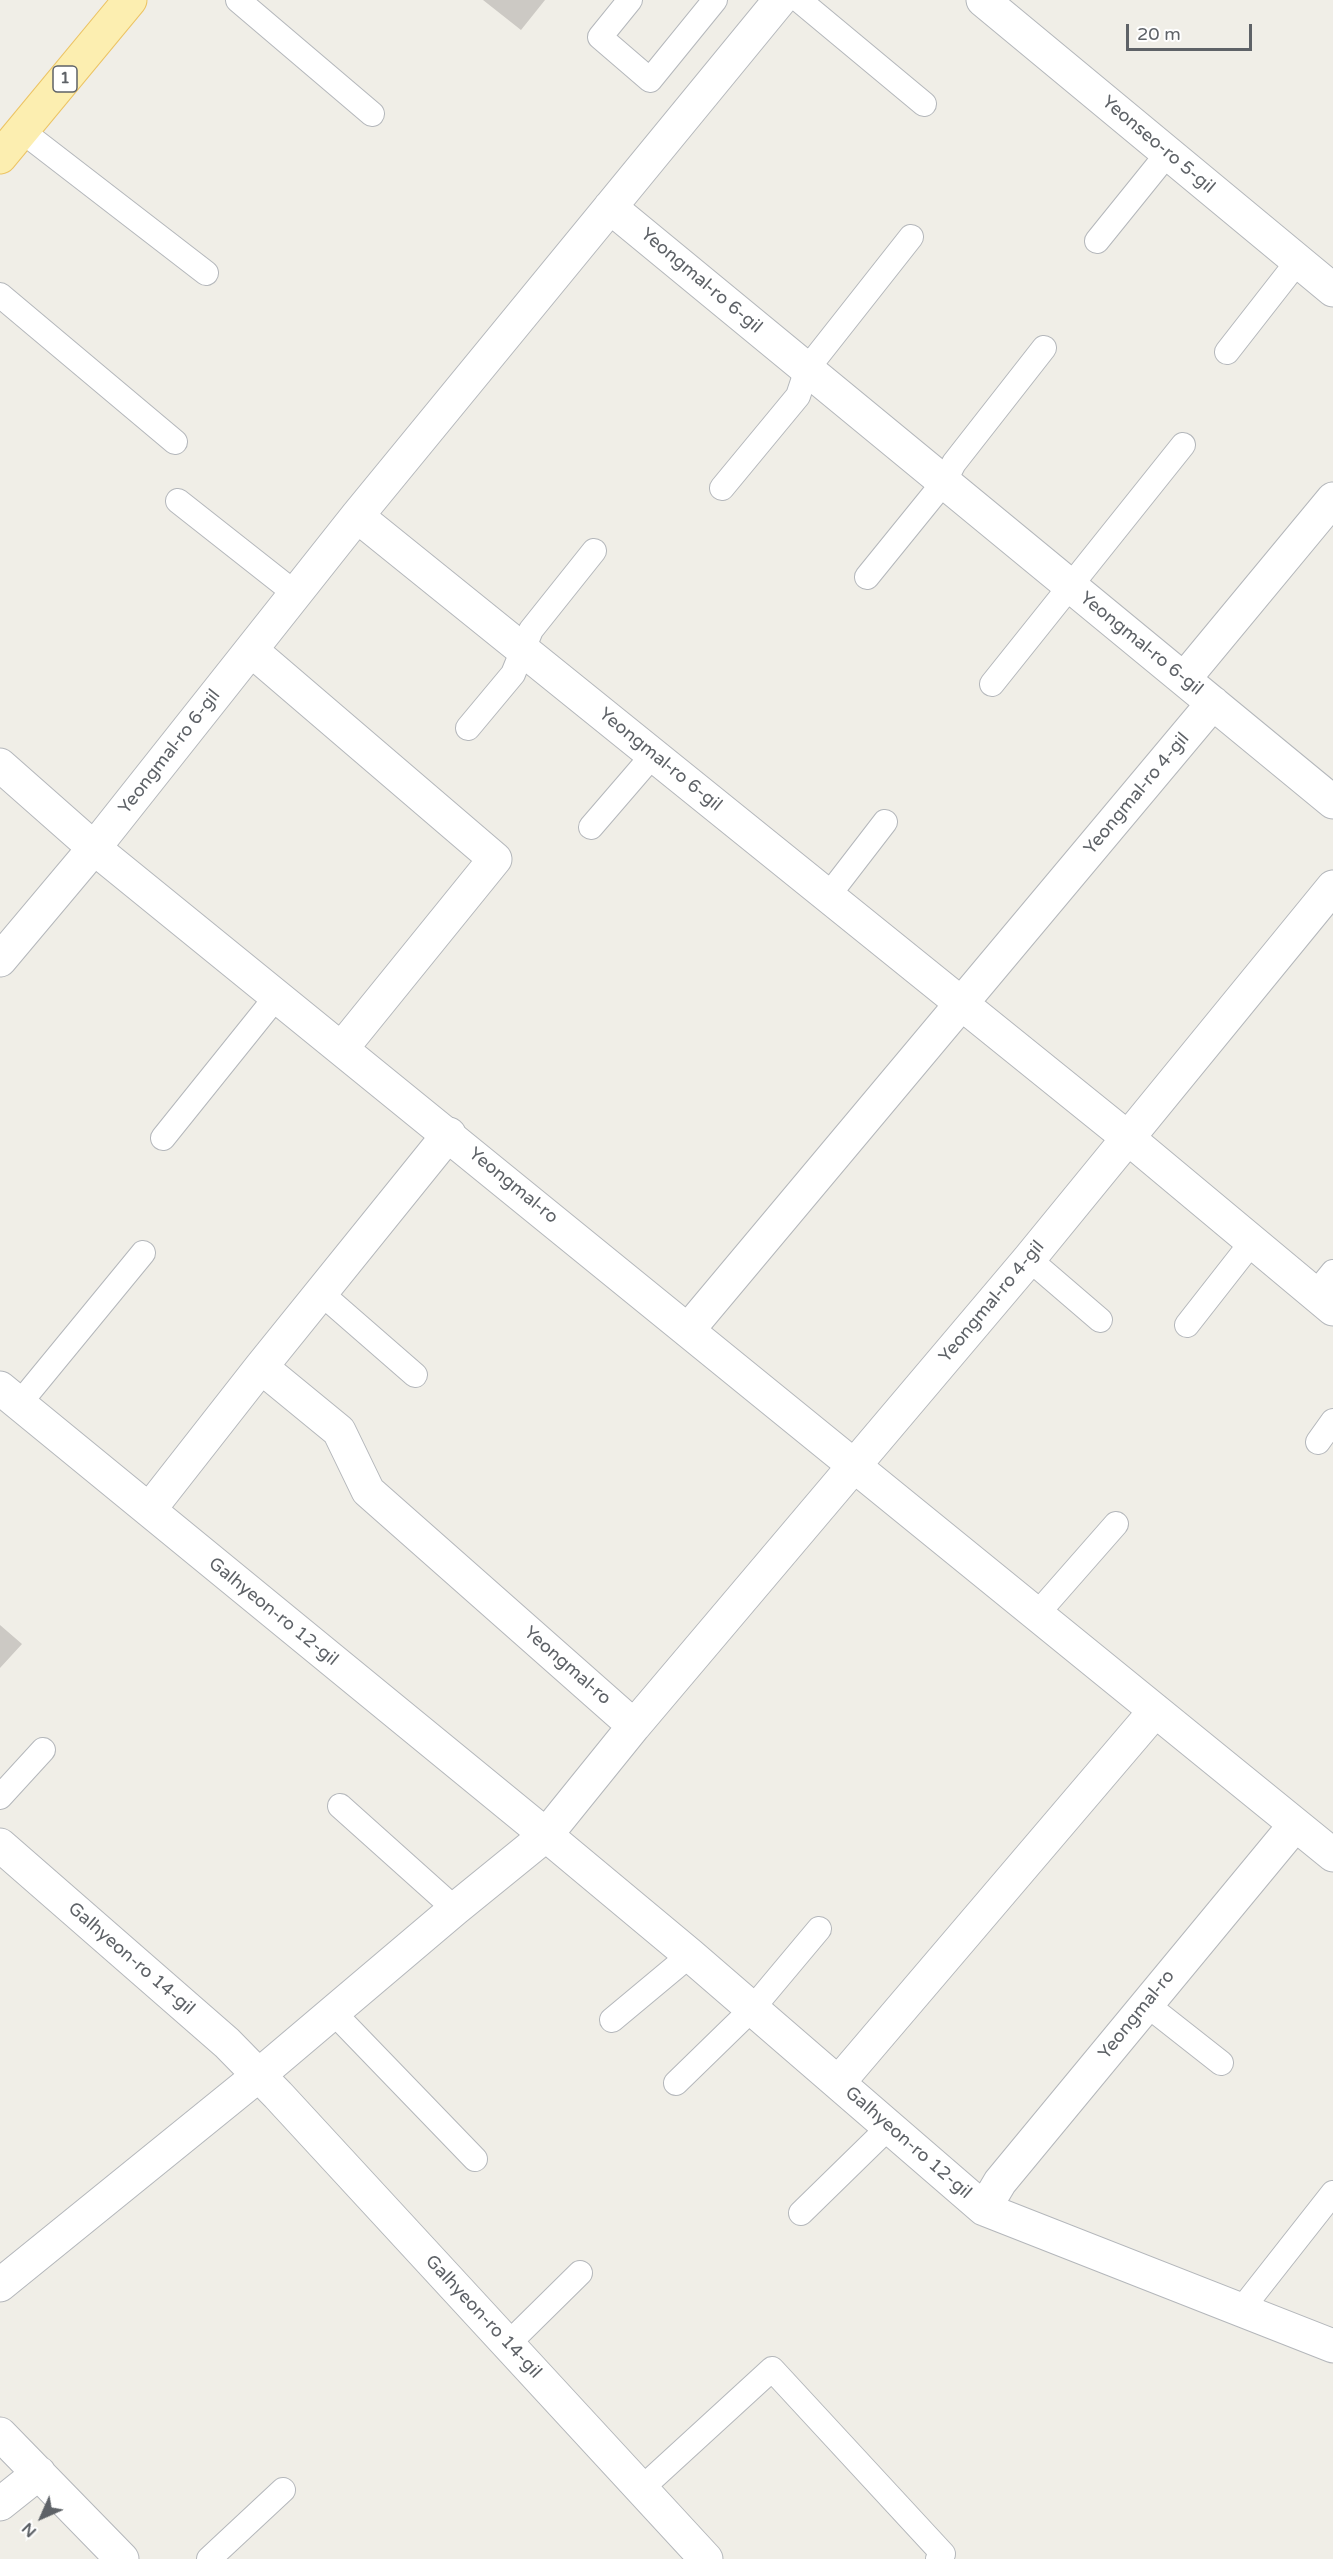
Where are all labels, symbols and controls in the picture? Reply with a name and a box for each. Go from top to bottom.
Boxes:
scale bar [1129,12,1255,50]
text: 20 m [1137,23,1181,45]
road number: 1 [53,66,77,92]
street label: Yeonseo-ro 5-gil [1097,92,1219,198]
street label: Yeongmal-ro 6-gil [636,224,766,338]
street label: Yeongmal-ro 6-gil [1075,588,1207,700]
street label: Yeongmal-ro 6-gil [115,685,225,819]
street label: Yeongmal-ro 6-gil [594,704,726,816]
street label: Yeongmal-ro 4-gil [1080,729,1194,859]
street label: Yeongmal-ro [464,1143,562,1229]
street label: Yeongmal-ro 4-gil [935,1237,1049,1367]
street label: Galhyeon-ro 12-gil [204,1553,342,1671]
street label: Yeongmal-ro [519,1622,615,1710]
street label: Galhyeon-ro 14-gil [63,1898,199,2020]
street label: Yeongmal-ro [1094,1966,1180,2064]
street label: Galhyeon-ro 12-gil [840,2082,976,2204]
street label: Galhyeon-ro 14-gil [420,2251,546,2383]
north arrow [12,2487,72,2547]
text: N [18,2518,41,2541]

